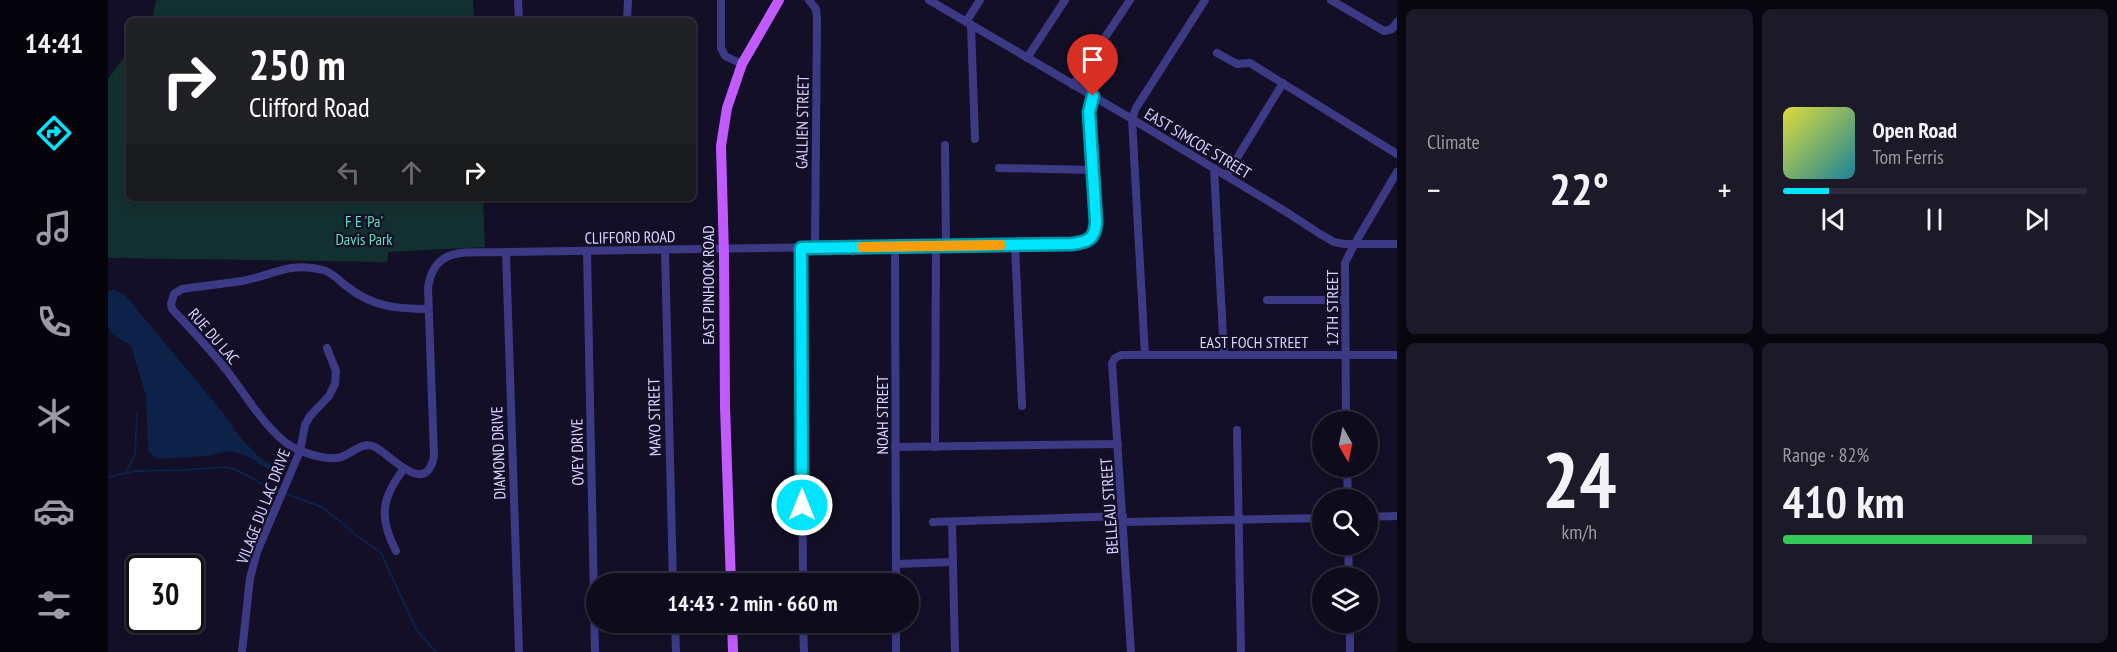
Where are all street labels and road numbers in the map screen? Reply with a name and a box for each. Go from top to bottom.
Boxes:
street label: GALLIEN STREET [791,75,813,169]
street label: EAST SIMCOE STREET [1141,103,1255,183]
street label: EAST PINHOOK ROAD [698,225,718,345]
street label: CLIFFORD ROAD [584,226,676,248]
street label: 12TH STREET [1322,270,1342,346]
street label: RUE DU LAC [184,304,244,368]
street label: EAST FOCH STREET [1200,332,1308,352]
street label: NOAH STREET [872,375,892,455]
street label: MAYO STREET [643,378,665,456]
street label: DIAMOND DRIVE [486,406,510,500]
street label: OVEY DRIVE [566,418,588,486]
street label: VILAGE DU LAC DRIVE [232,446,294,567]
street label: BELLEAU STREET [1096,457,1122,555]

